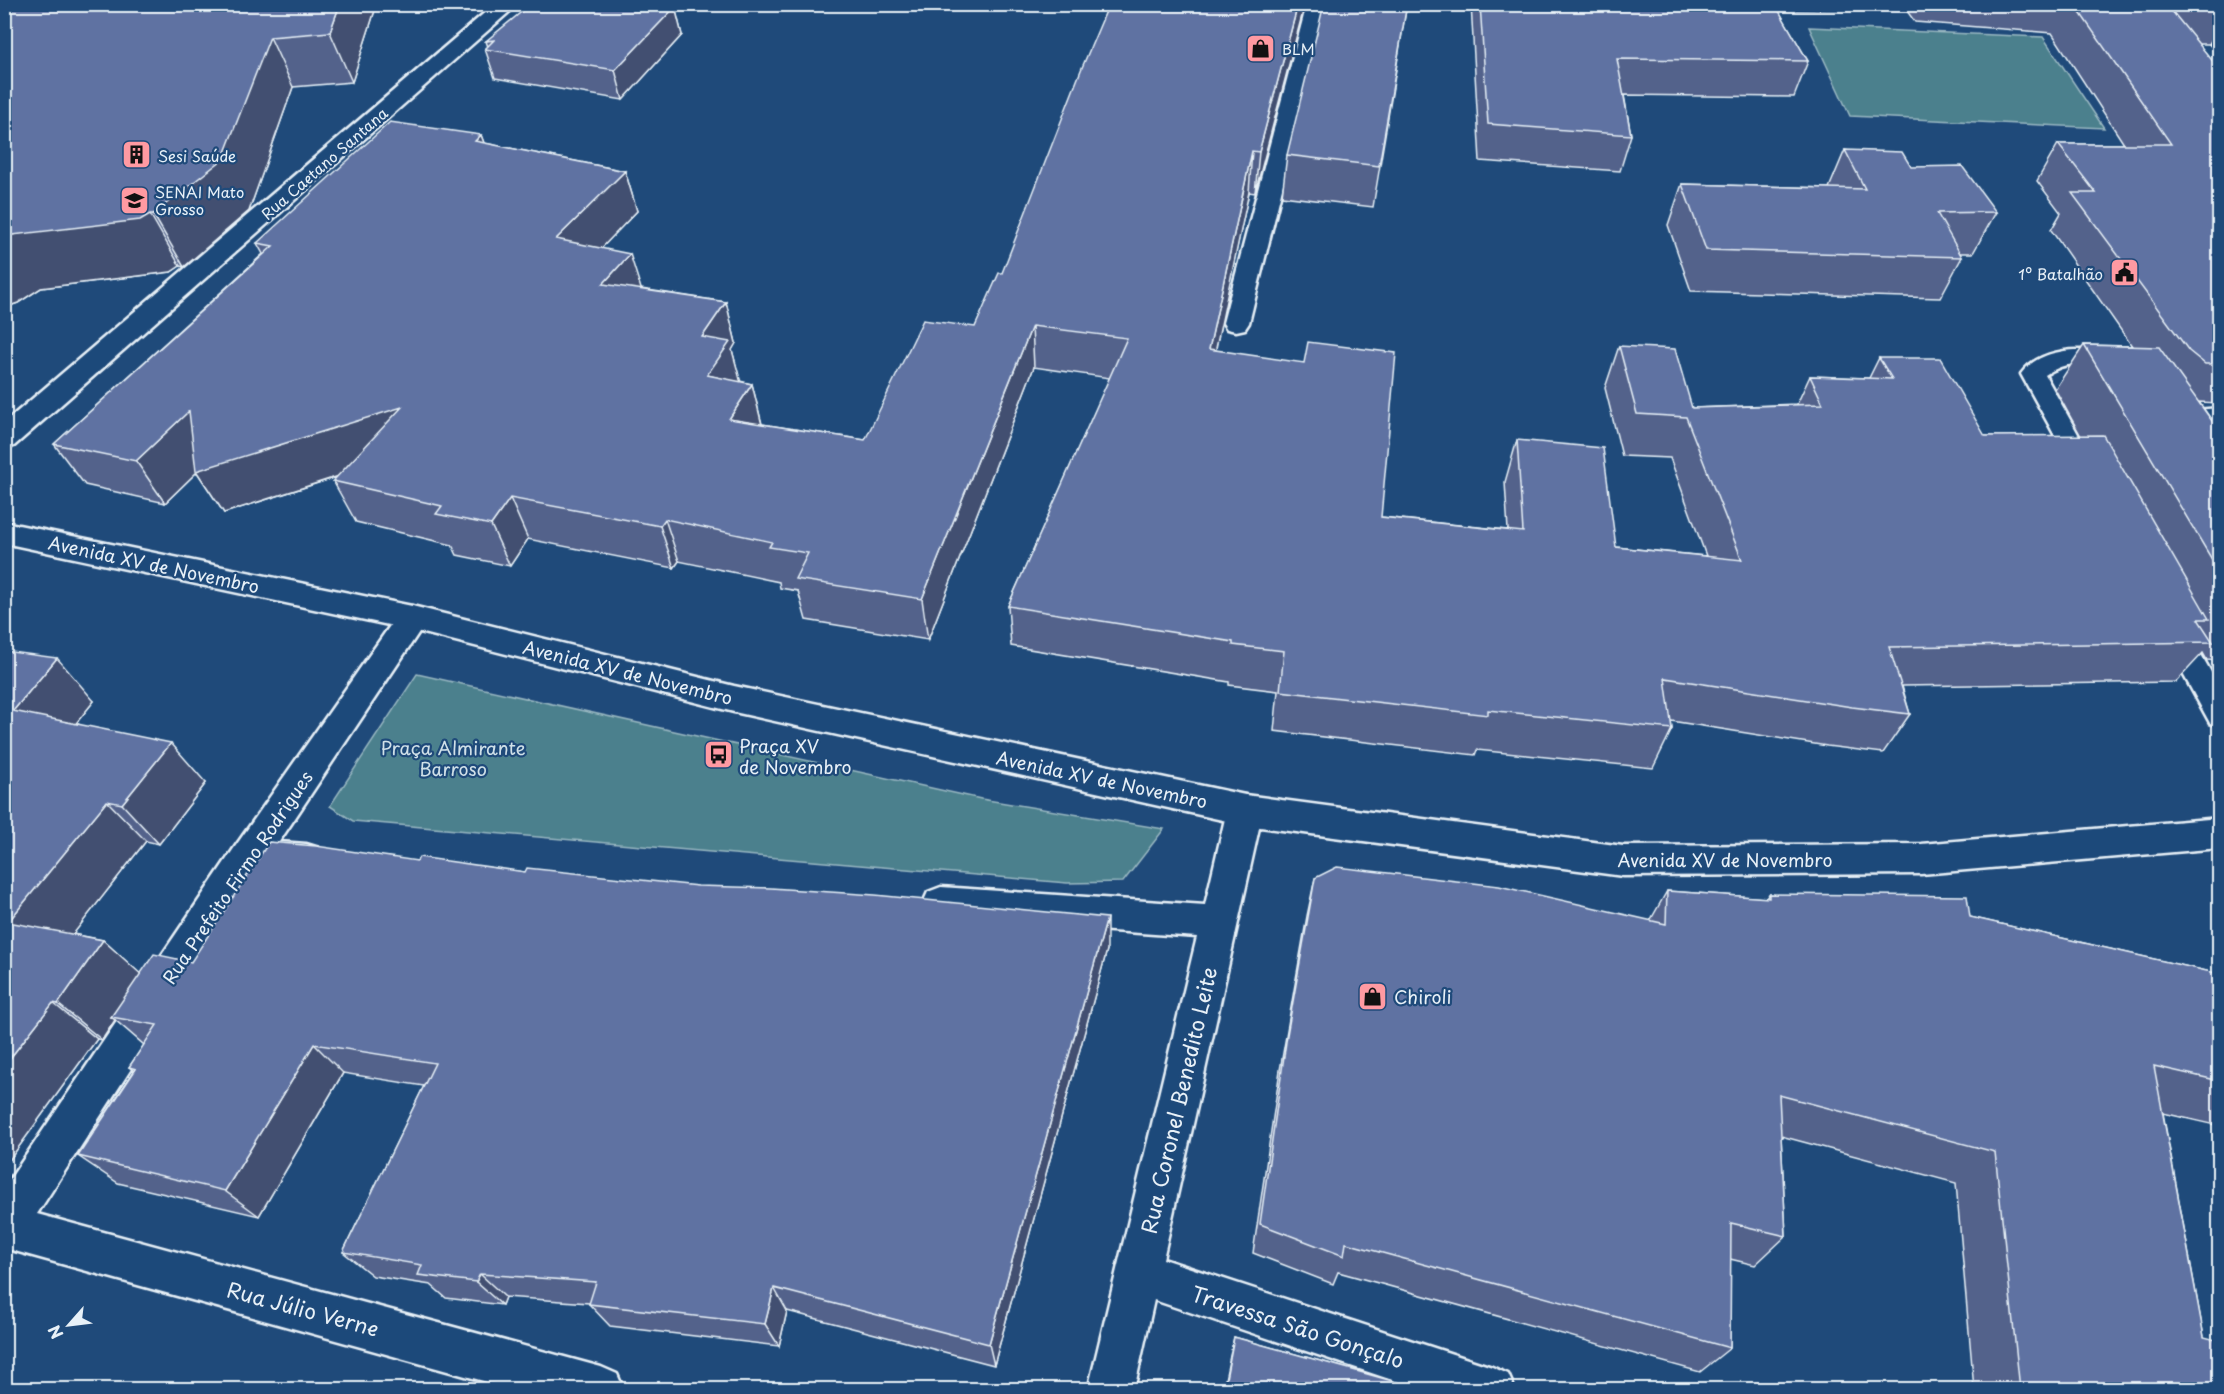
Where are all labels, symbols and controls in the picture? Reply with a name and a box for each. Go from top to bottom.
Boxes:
shop icon: BLM [1245,32,1277,64]
place label: BLM [1282,37,1315,60]
street label: Rua Caetano Santana [256,101,393,224]
building icon: Sesi Saúde [121,139,153,171]
place label: Sesi Saúde [158,144,236,167]
place label: SENAI Mato Grosso [155,180,244,220]
school or university icon: SENAI Mato Grosso [118,184,150,216]
public building icon: 1º Batalhão [2108,257,2140,289]
place label: 1º Batalhão [2018,262,2103,285]
street label: Avenida XV de Novembro [46,528,262,600]
street label: Avenida XV de Novembro [520,633,736,711]
place label: Praça XV de Novembro [739,732,852,780]
park label: Praça Almirante Barroso [380,734,526,782]
bus stop icon: Praça XV de Novembro [702,739,734,771]
street label: Avenida XV de Novembro [994,743,1210,815]
street label: Rua Prefeito Firmo Rodrigues [155,765,319,989]
street label: Avenida XV de Novembro [1617,846,1833,873]
street label: Rua Coronel Benedito Leite [1132,963,1224,1237]
shop icon: Chiroli [1357,980,1389,1012]
place label: Chiroli [1394,983,1452,1010]
street label: Rua Júlio Verne [224,1272,382,1344]
street label: Travessa São Gonçalo [1188,1276,1408,1376]
north arrow [39,1295,99,1355]
text: N [41,1321,68,1344]

